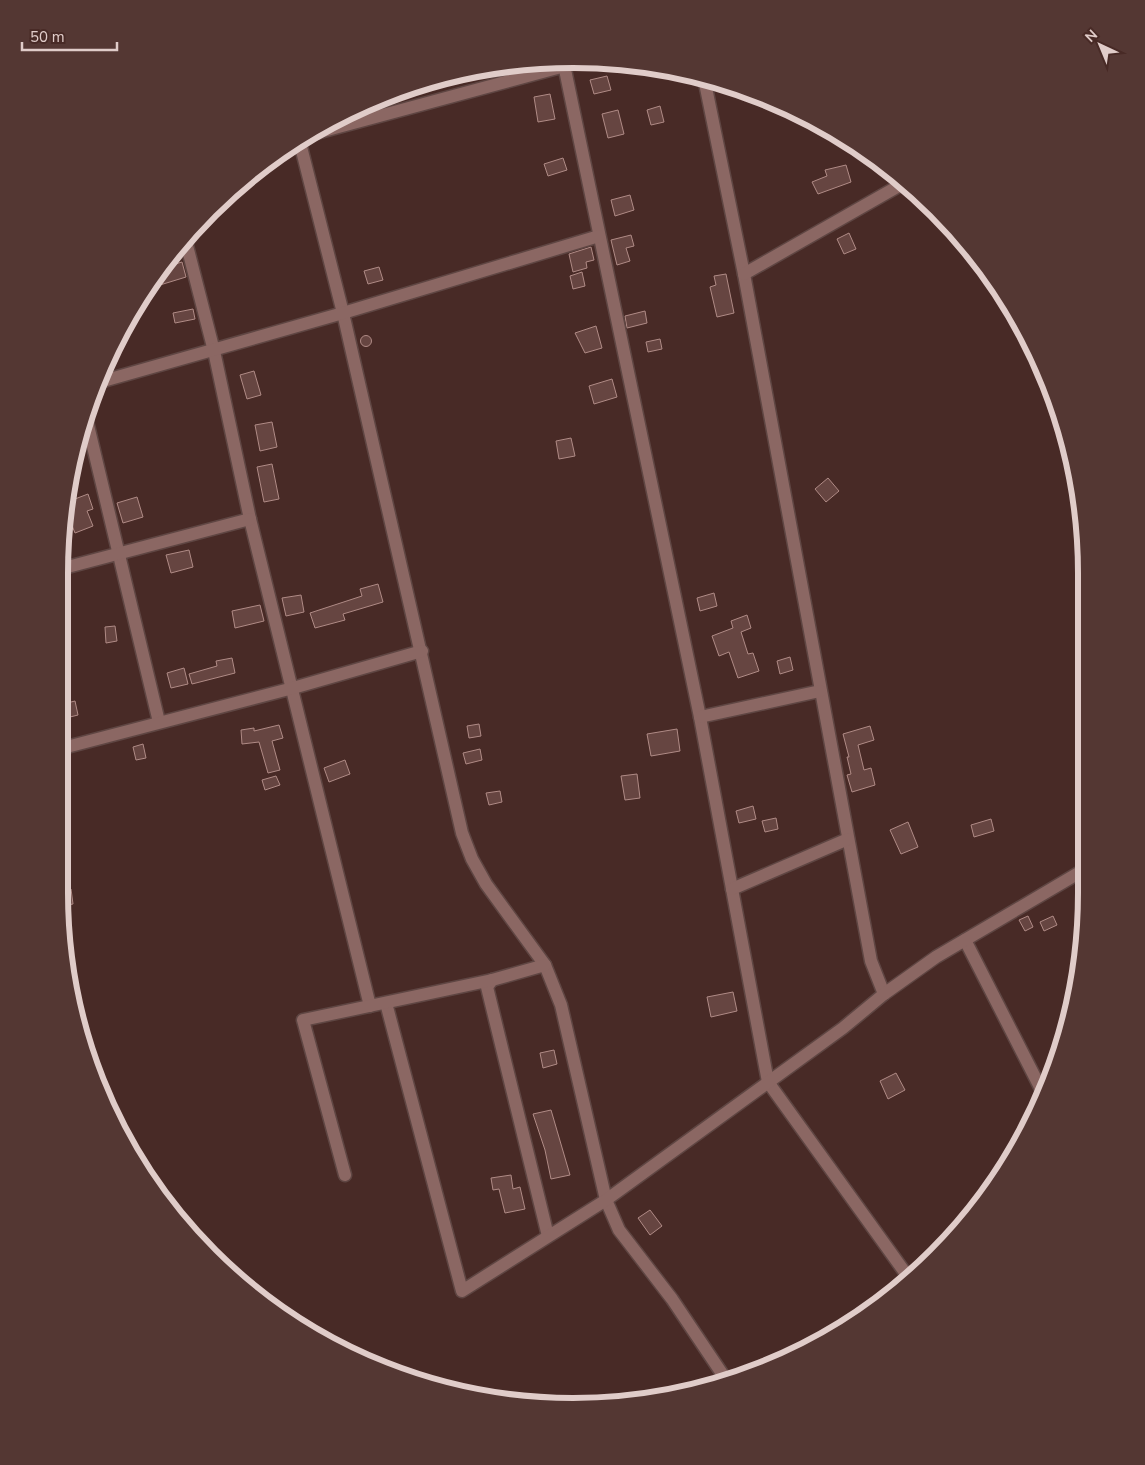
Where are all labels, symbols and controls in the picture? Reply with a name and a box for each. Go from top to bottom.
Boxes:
scale bar [22,20,118,52]
north arrow [1075,20,1125,70]
text: N [1081,26,1102,46]
text: 50 m [30,27,65,47]

